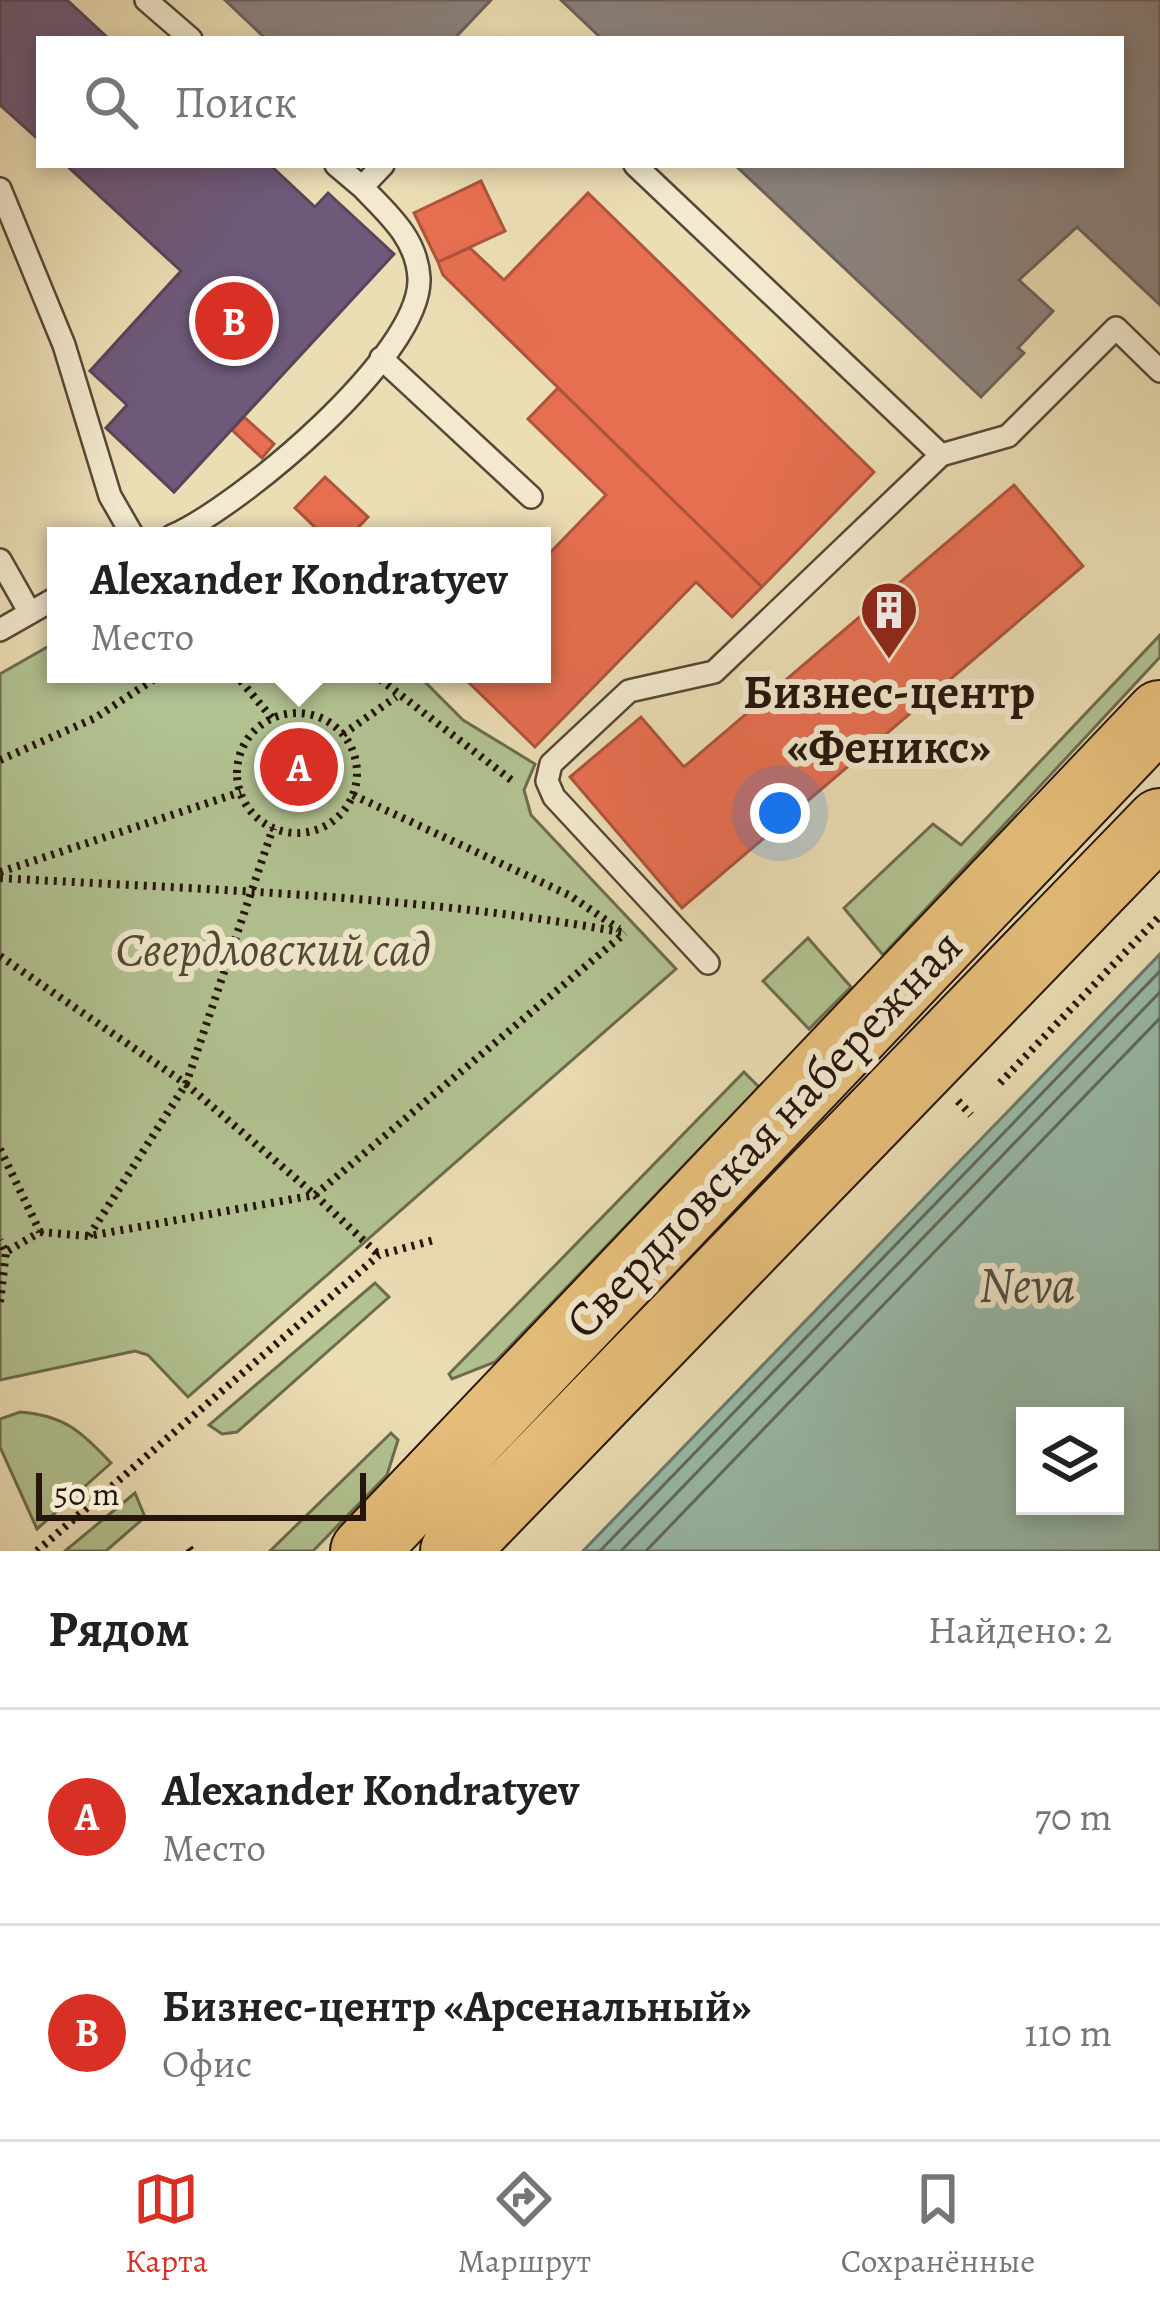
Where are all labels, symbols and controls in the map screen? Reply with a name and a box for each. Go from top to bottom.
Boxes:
search box [36,36,1124,168]
icon: search [78,69,144,135]
text: Поиск [174,71,297,133]
pin: B [195,276,273,366]
popup [47,527,551,683]
text: Alexander Kondratyev [90,548,508,610]
building icon: Бизнес-центр «Феникс» [858,579,920,661]
text: Место [90,610,194,663]
place label: Бизнес-центр «Феникс» [743,659,1035,780]
pin: A [260,722,338,812]
your location [750,783,810,843]
street label: Свердловская набережная [550,914,977,1353]
park label: Свердловский сад [115,916,431,982]
water label: Neva [979,1250,1075,1320]
map controls [1016,1407,1124,1515]
button: layers [1016,1407,1124,1515]
scale bar [36,1467,366,1520]
text: 50 m [54,1471,120,1516]
text: Рядом [48,1594,190,1664]
text: Найдено: 2 [928,1603,1112,1656]
text: Alexander Kondratyev [162,1759,579,1821]
text: A [75,1790,99,1843]
text: 70 m [1035,1790,1112,1843]
text: Место [162,1821,266,1874]
text: Бизнес-центр «Арсенальный» [162,1975,752,2037]
text: B [75,2006,99,2059]
text: 110 m [1024,2006,1112,2059]
text: Офис [162,2037,252,2090]
tab: Карта [125,2166,208,2283]
tab: Маршрут [457,2166,591,2283]
tab: Сохранённые [841,2166,1035,2283]

